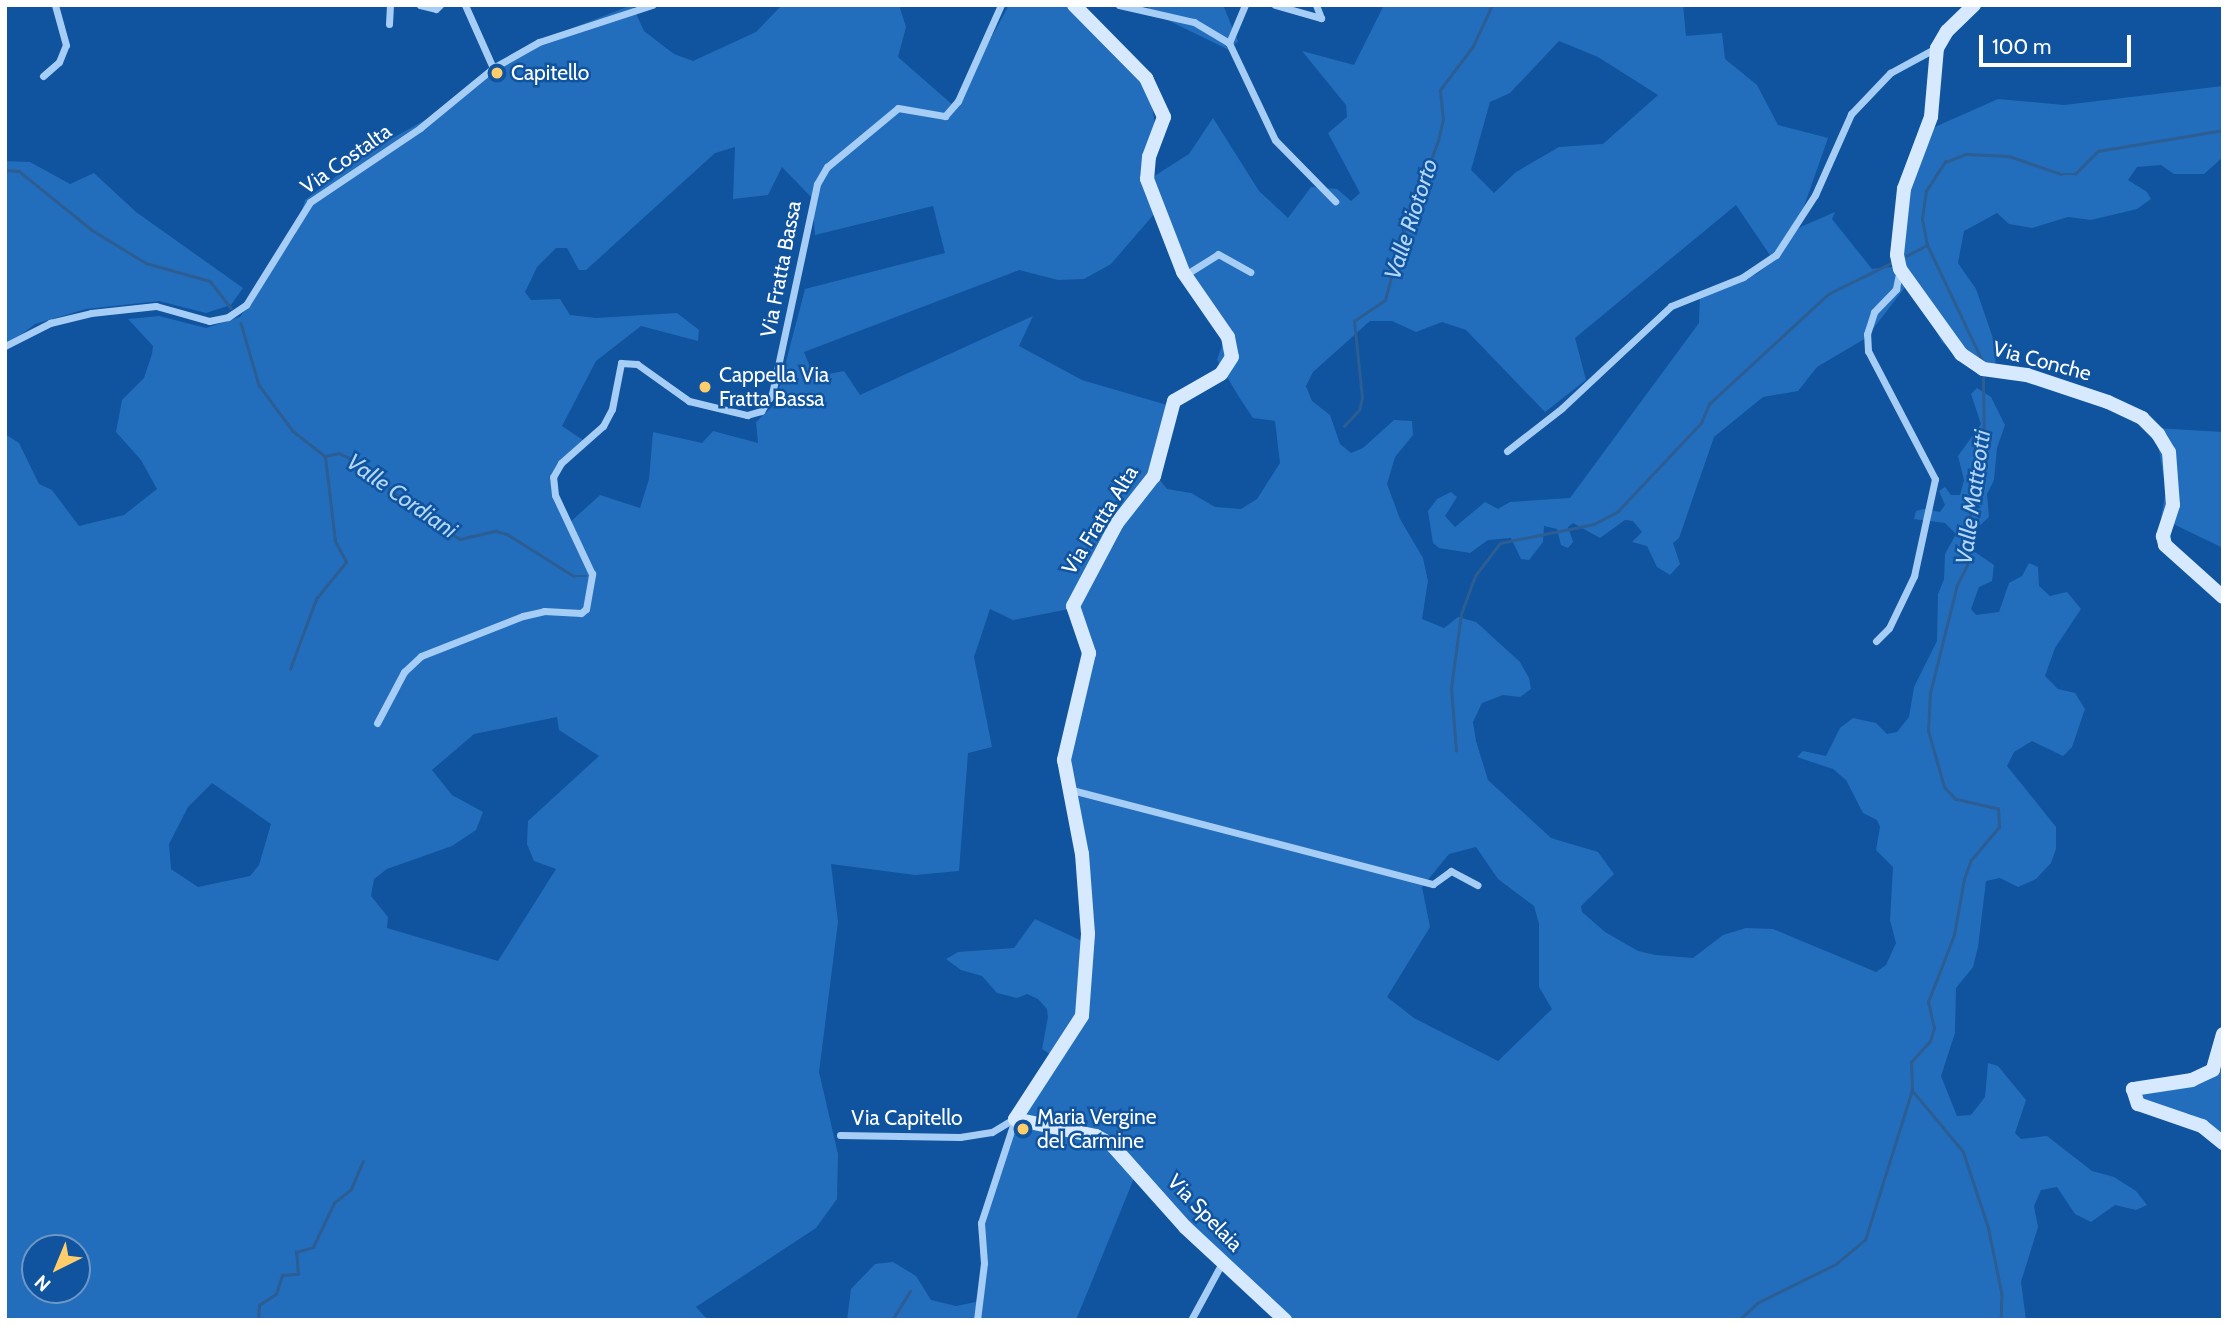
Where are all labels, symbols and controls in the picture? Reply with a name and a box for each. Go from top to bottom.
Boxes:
scale bar [1983,21,2135,65]
text: 100 m [1992,34,2051,59]
place label: Capitello [511,60,589,86]
marker: Capitello [489,65,505,81]
street label: Via Costalta [296,119,396,199]
water label: Valle Riotorto [1379,155,1443,283]
street label: Via Fratta Bassa [755,199,807,339]
street label: Via Conche [1990,336,2094,386]
place label: Cappella Via Fratta Bassa [719,362,829,412]
marker: Cappella Via Fratta Bassa [697,379,713,395]
water label: Valle Matteotti [1950,428,1996,566]
water label: Valle Cordiani [342,448,462,544]
street label: Via Fratta Alta [1057,461,1143,579]
place label: Maria Vergine del Carmine [1037,1104,1157,1154]
street label: Via Capitello [851,1105,963,1131]
marker: Maria Vergine del Carmine [1015,1121,1031,1137]
street label: Via Spelaia [1162,1169,1248,1257]
north arrow [21,1234,91,1304]
text: N [30,1270,55,1296]

